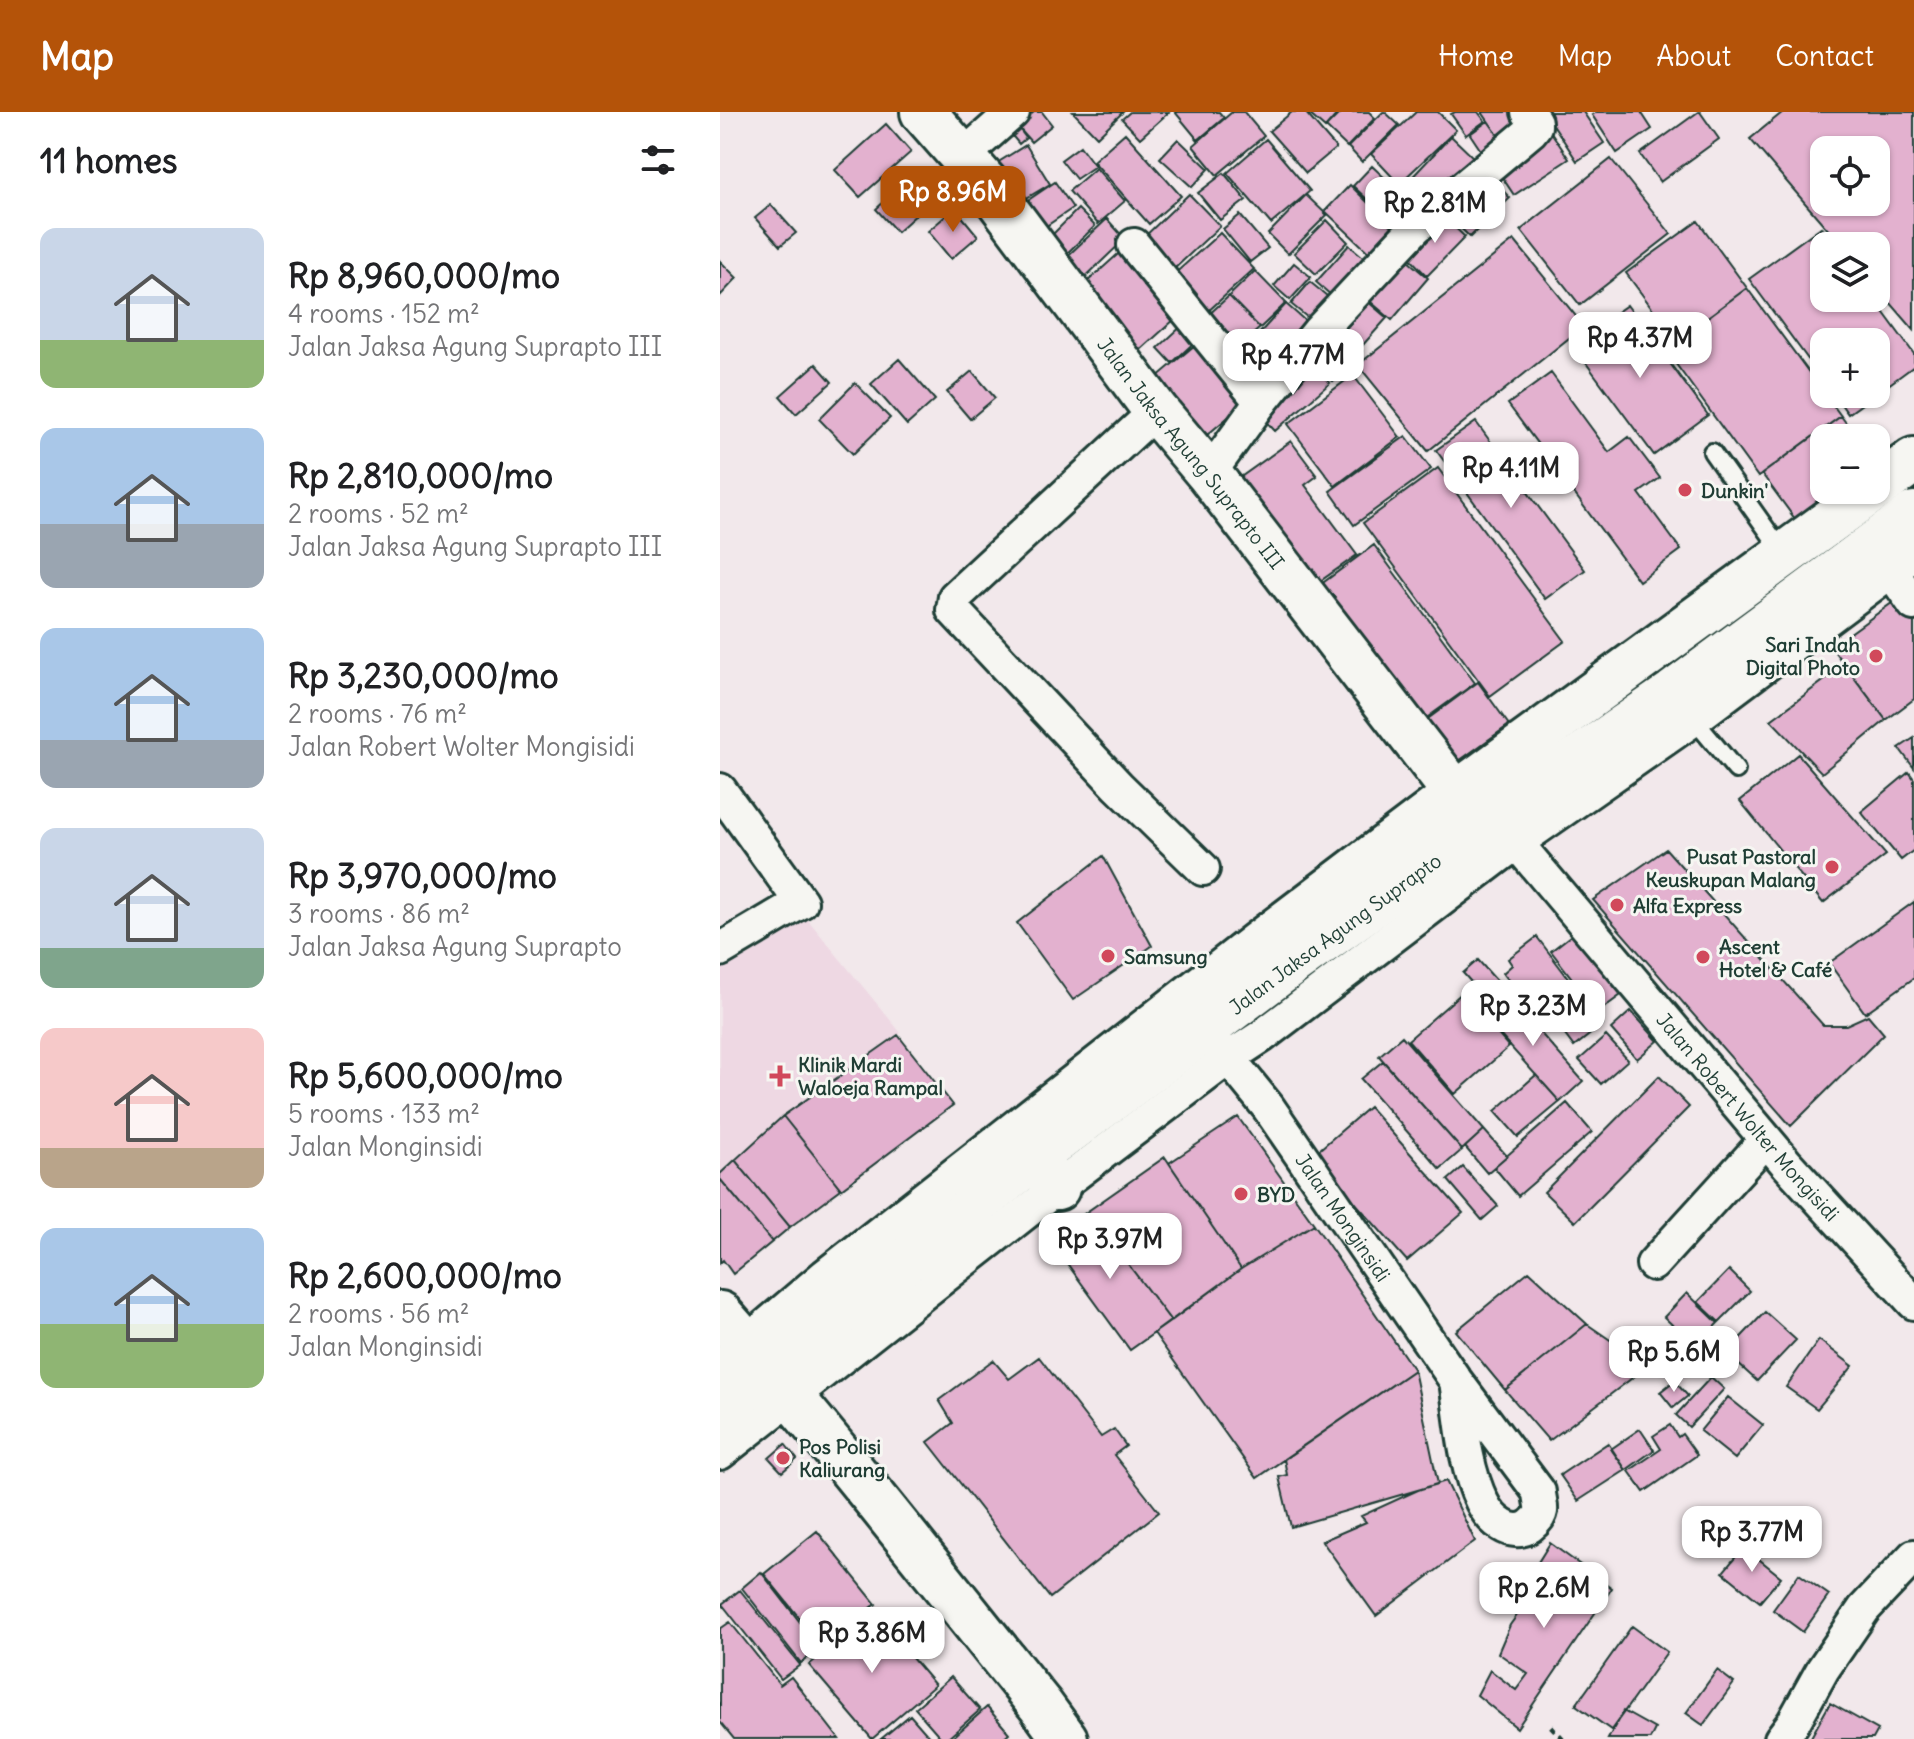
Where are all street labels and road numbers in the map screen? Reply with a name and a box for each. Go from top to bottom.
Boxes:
street label: Jalan Jaksa Agung Suprapto III [1093,332,1290,574]
street label: Jalan Jaksa Agung Suprapto [1224,847,1446,1019]
street label: Jalan Robert Wolter Mongisidi [1652,1007,1845,1226]
street label: Jalan Monginsidi [1291,1148,1396,1286]

